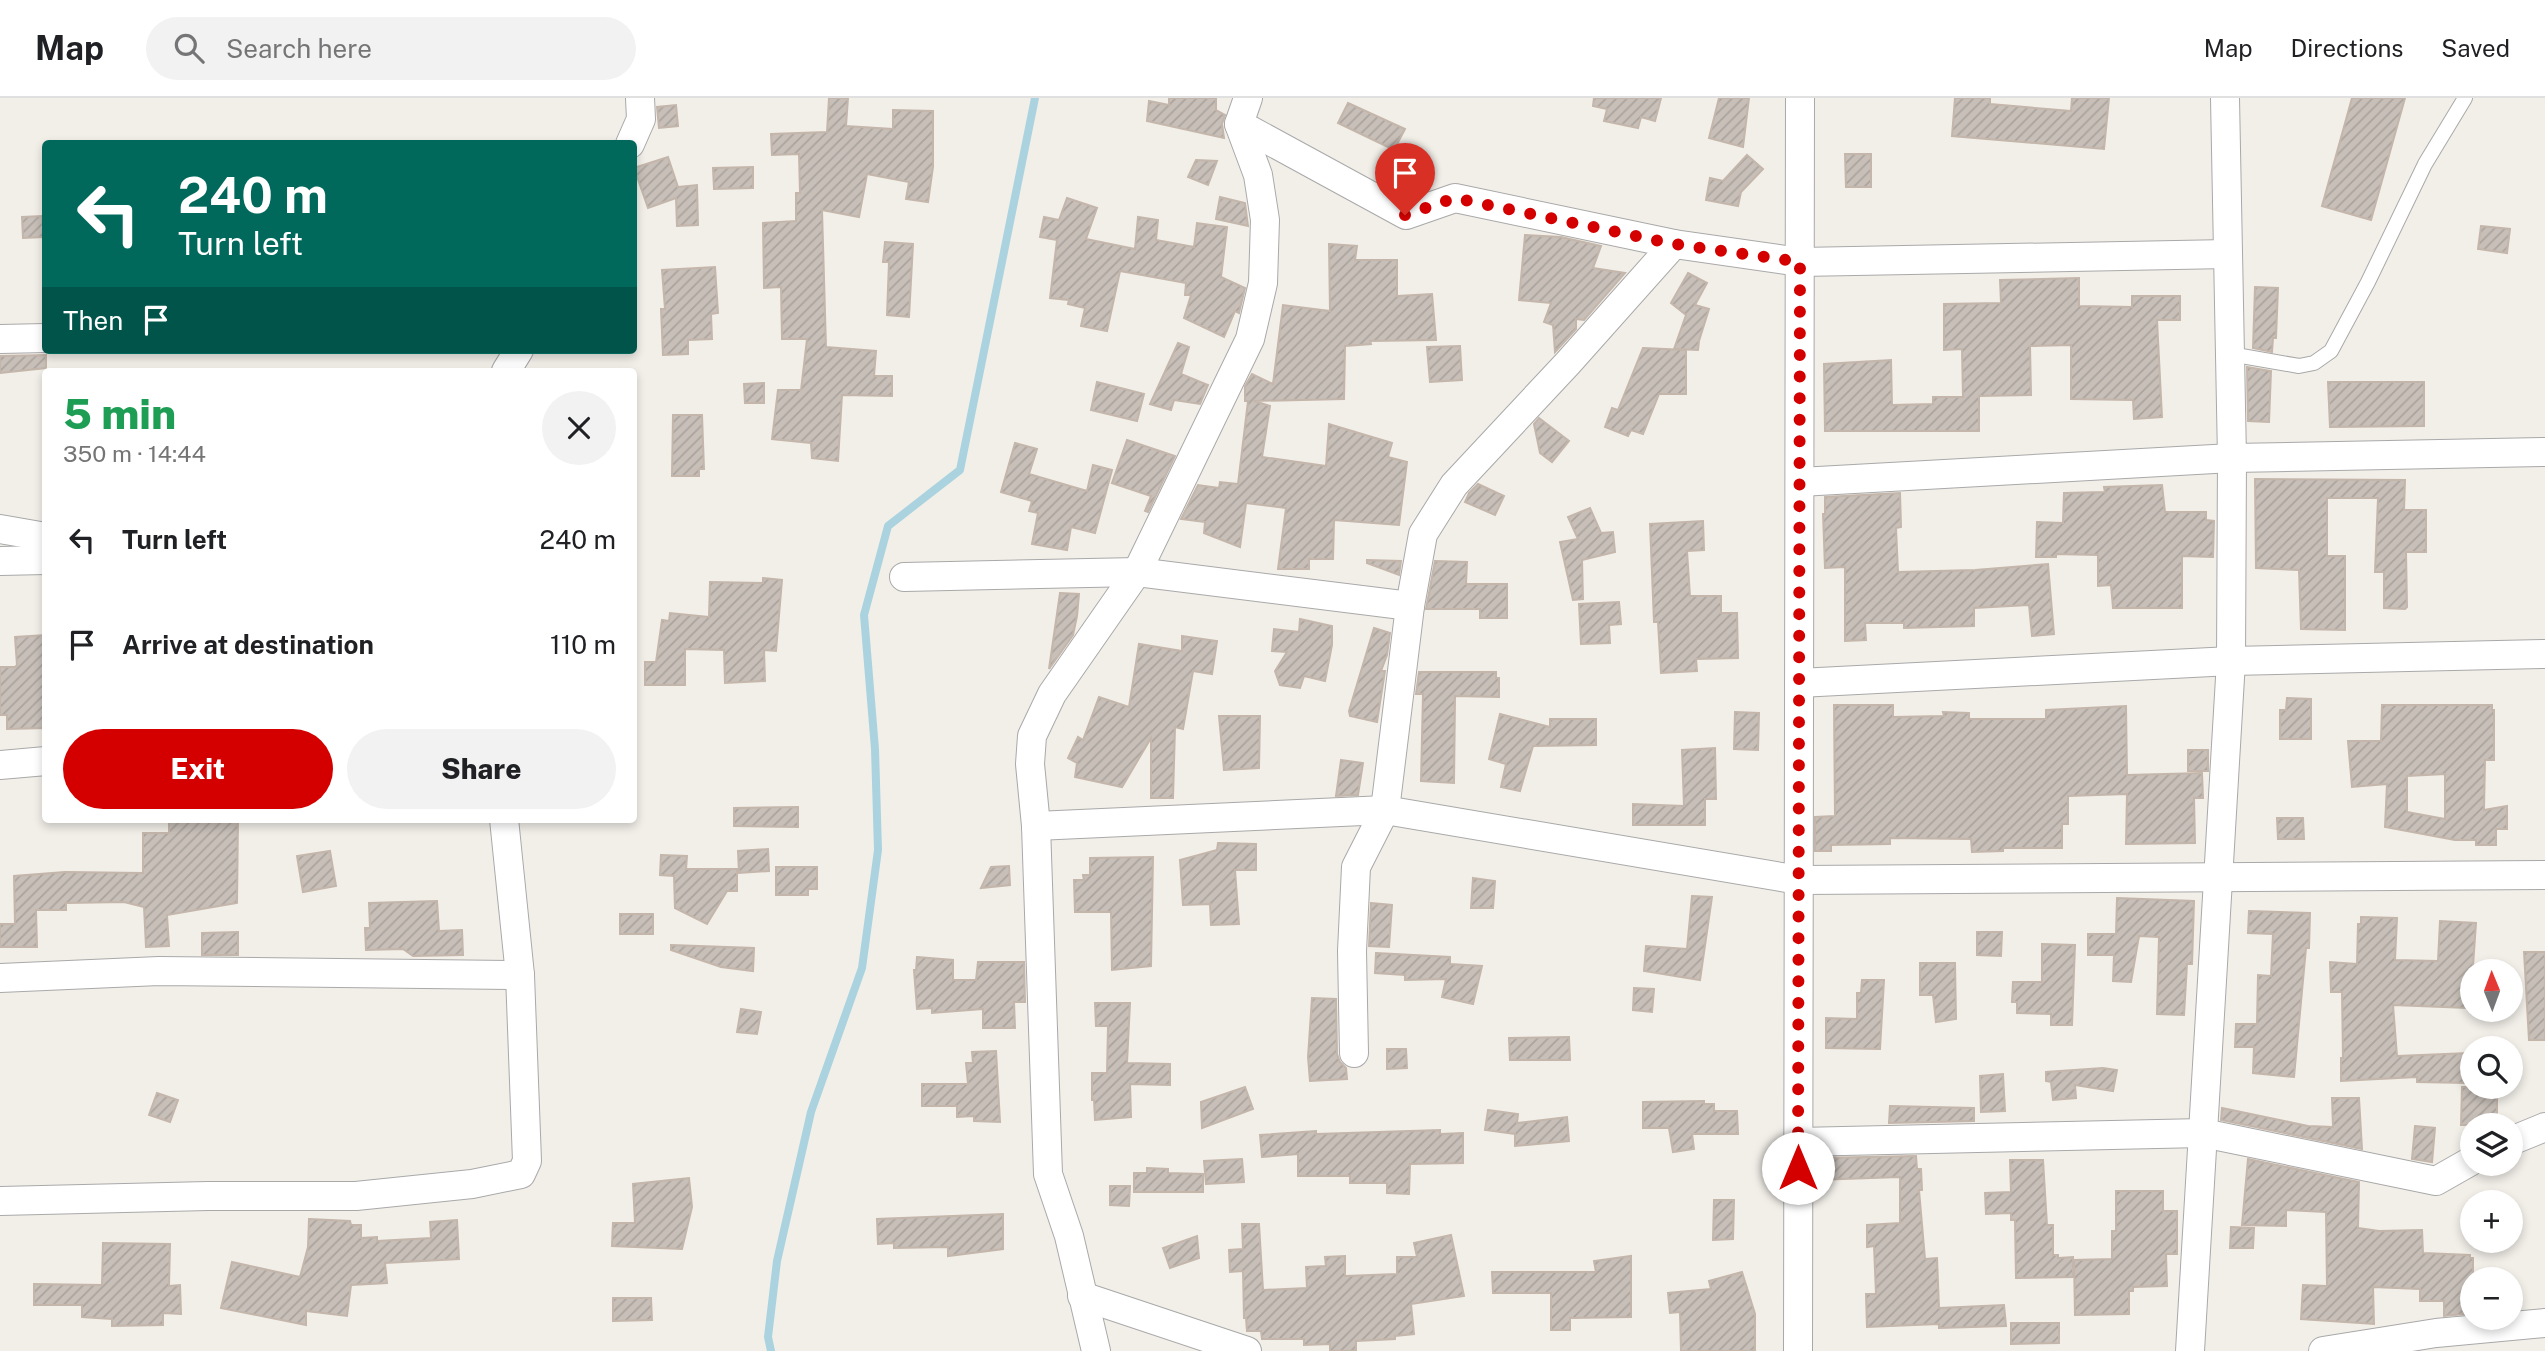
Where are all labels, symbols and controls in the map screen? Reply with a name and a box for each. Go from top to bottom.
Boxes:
search box [146,17,636,80]
text: Map [35,29,104,67]
icon: search [170,29,208,67]
text: Search here [226,33,372,64]
text: Map [2204,34,2253,62]
text: Directions [2291,34,2403,62]
text: Saved [2441,34,2510,62]
pin [1375,143,1435,215]
icon: arrive [1386,154,1424,192]
text: 240 m [178,166,328,224]
icon: left [63,168,154,259]
text: Turn left [178,225,303,262]
icon: arrive [137,301,175,339]
text: Then [63,305,123,336]
text: 5 min [63,389,176,438]
button: close [542,391,616,465]
text: 350 m · 14:44 [63,440,206,467]
icon: left [63,521,101,559]
text: Turn left [122,524,227,555]
text: 240 m [539,524,616,555]
icon: arrive [63,626,101,664]
text: Arrive at destination [122,629,374,660]
text: 110 m [550,629,616,660]
button: Exit [63,729,333,809]
button: Share [347,729,616,809]
north arrow [2460,959,2524,1022]
map controls [2460,959,2523,1330]
button: search [2460,1036,2523,1099]
button: layers [2460,1113,2523,1176]
position arrow [1761,1131,1835,1205]
button: + [2460,1190,2523,1253]
button: − [2460,1267,2523,1330]

